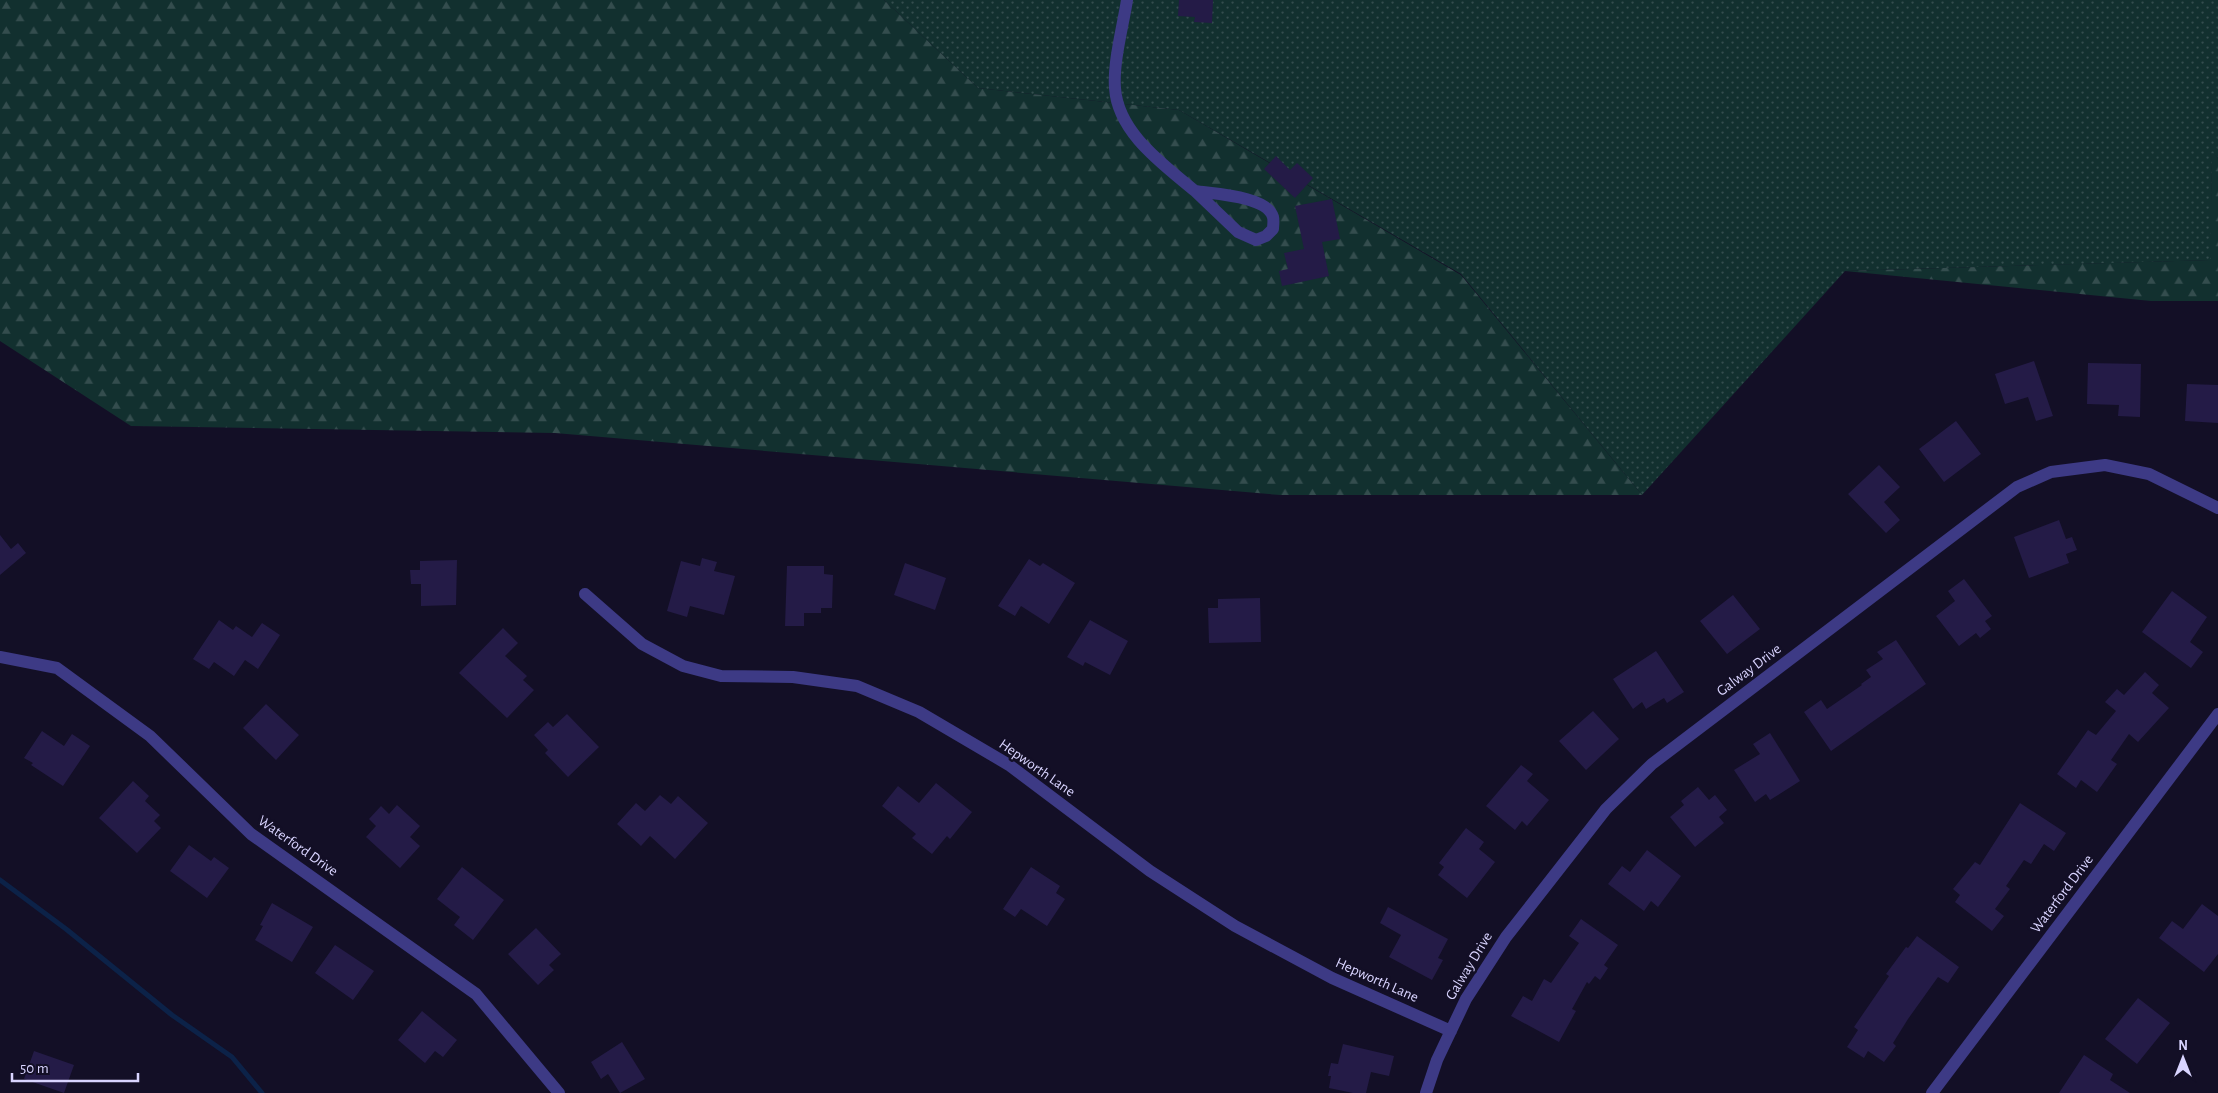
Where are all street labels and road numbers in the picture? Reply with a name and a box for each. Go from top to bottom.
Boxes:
street label: Galway Drive [1714,641,1784,699]
street label: Hepworth Lane [996,736,1078,800]
street label: Waterford Drive [255,813,341,879]
street label: Waterford Drive [2028,852,2096,936]
street label: Galway Drive [1443,929,1495,1003]
street label: Hepworth Lane [1333,955,1421,1005]

